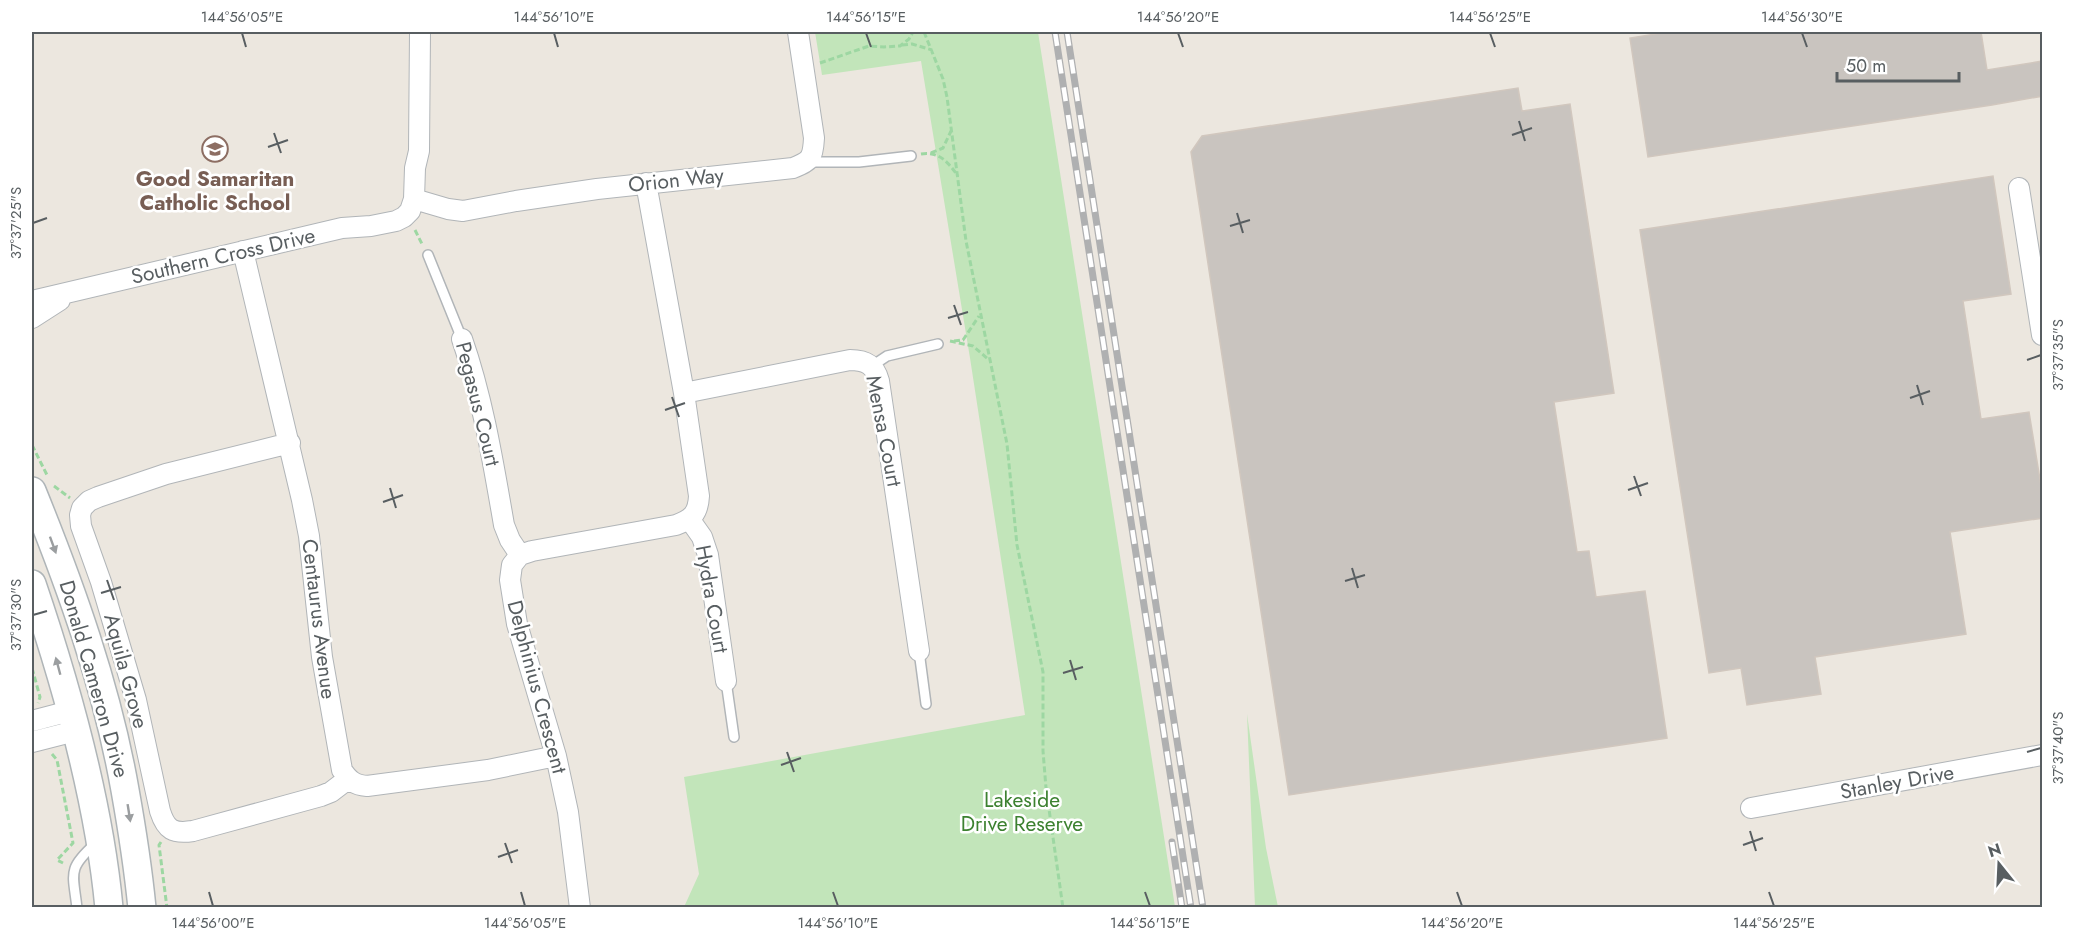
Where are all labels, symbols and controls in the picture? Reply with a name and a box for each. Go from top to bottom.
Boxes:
text: 144°56'05"E [201,6,283,28]
text: 144°56'10"E [514,6,594,28]
text: 144°56'15"E [826,6,906,28]
text: 144°56'20"E [1137,6,1219,28]
text: 144°56'25"E [1449,6,1531,28]
text: 144°56'30"E [1761,6,1843,28]
scale bar [1837,45,1958,83]
text: 50 m [1846,53,1886,79]
school or university icon: Good Samaritan Catholic School [200,134,230,164]
street label: Orion Way [627,160,726,200]
place label: Good Samaritan Catholic School [136,164,294,218]
text: 37°37'25"S [5,187,27,259]
street label: Southern Cross Drive [128,220,318,292]
text: 37°37'35"S [2047,319,2069,391]
street label: Pegasus Court [448,339,508,469]
street label: Mensa Court [859,373,909,489]
one-way arrow [49,536,59,554]
street label: Centaurus Avenue [294,537,344,701]
street label: Hydra Court [688,543,736,655]
street label: Donald Cameron Drive [51,577,137,781]
text: 37°37'30"S [5,579,27,651]
street label: Delphinius Crescent [499,597,575,777]
street label: Aquila Grove [96,610,156,732]
one-way arrow [53,656,62,674]
text: 37°37'40"S [2047,711,2069,785]
street label: Stanley Drive [1838,757,1957,807]
park label: Lakeside Drive Reserve [961,785,1083,839]
one-way arrow [124,804,133,823]
north arrow [1969,834,2029,894]
text: N [1985,837,2004,863]
text: 144°56'00"E [171,912,255,934]
text: 144°56'05"E [484,912,566,934]
text: 144°56'10"E [798,912,878,934]
text: 144°56'15"E [1110,912,1190,934]
text: 144°56'20"E [1421,912,1503,934]
text: 144°56'25"E [1733,912,1815,934]

